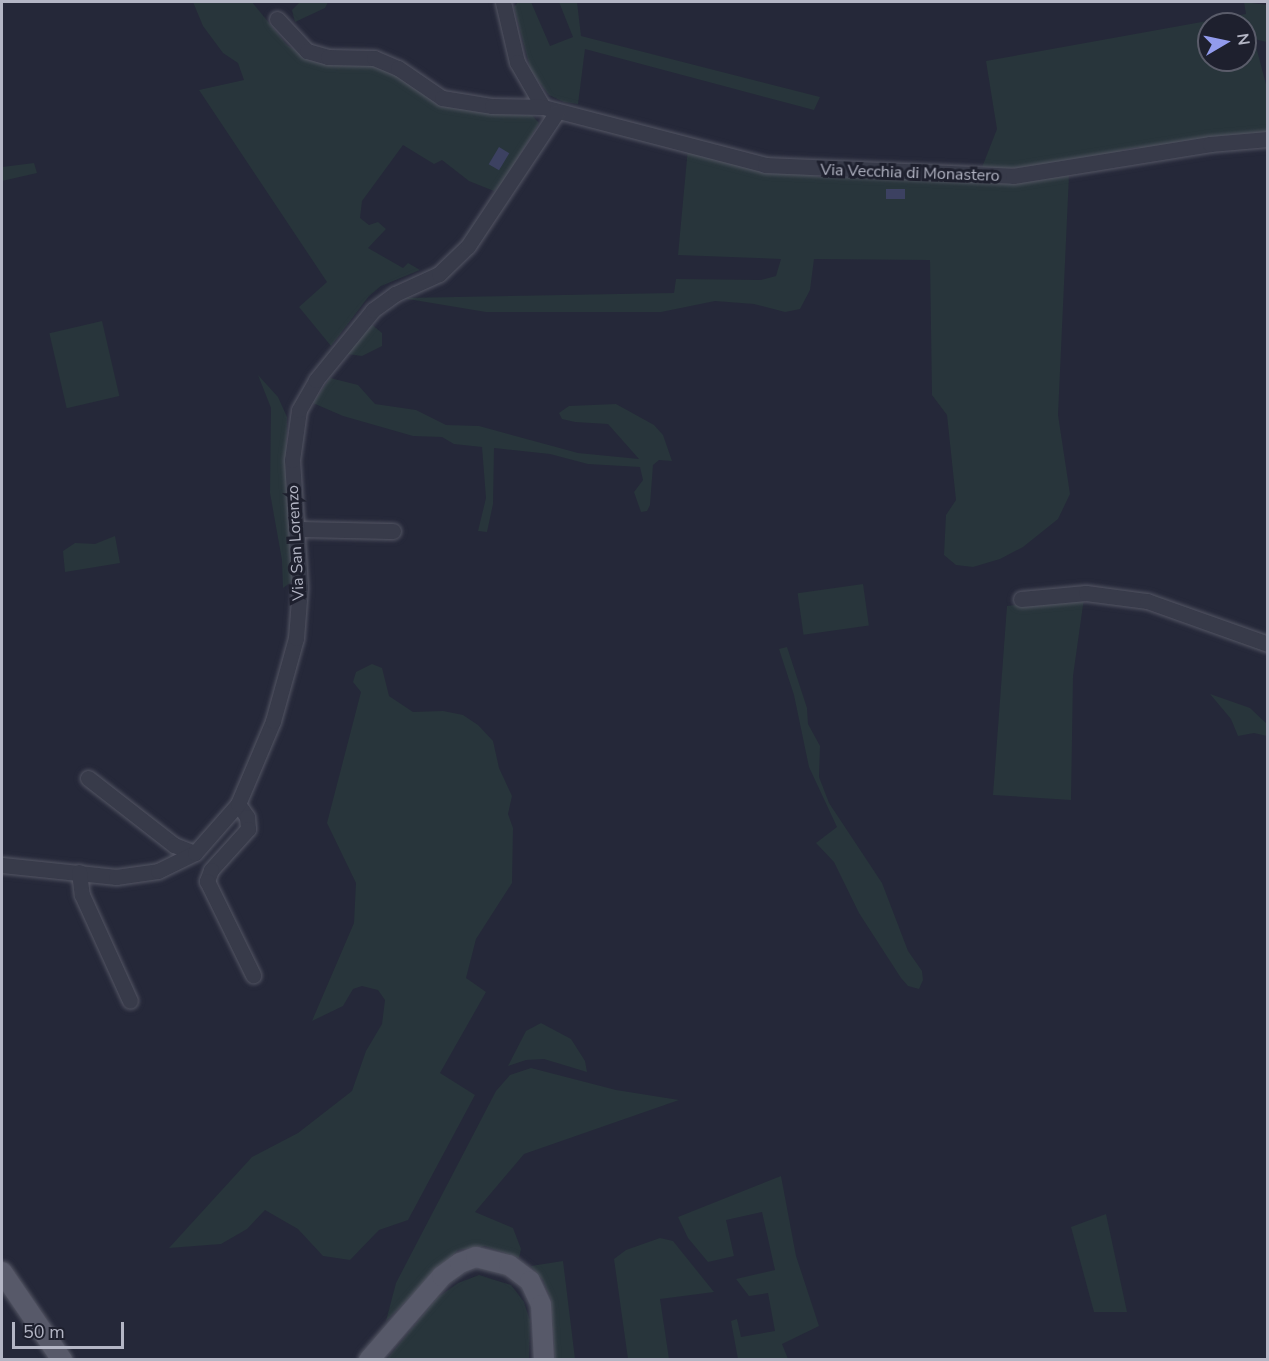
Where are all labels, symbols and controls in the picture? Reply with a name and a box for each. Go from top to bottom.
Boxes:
north arrow [1197,12,1257,72]
text: N [1231,32,1255,47]
street label: Via Vecchia di Monastero [820,160,1000,186]
street label: Via San Lorenzo [283,485,309,601]
scale bar [15,1310,128,1348]
text: 50 m [23,1320,65,1344]

